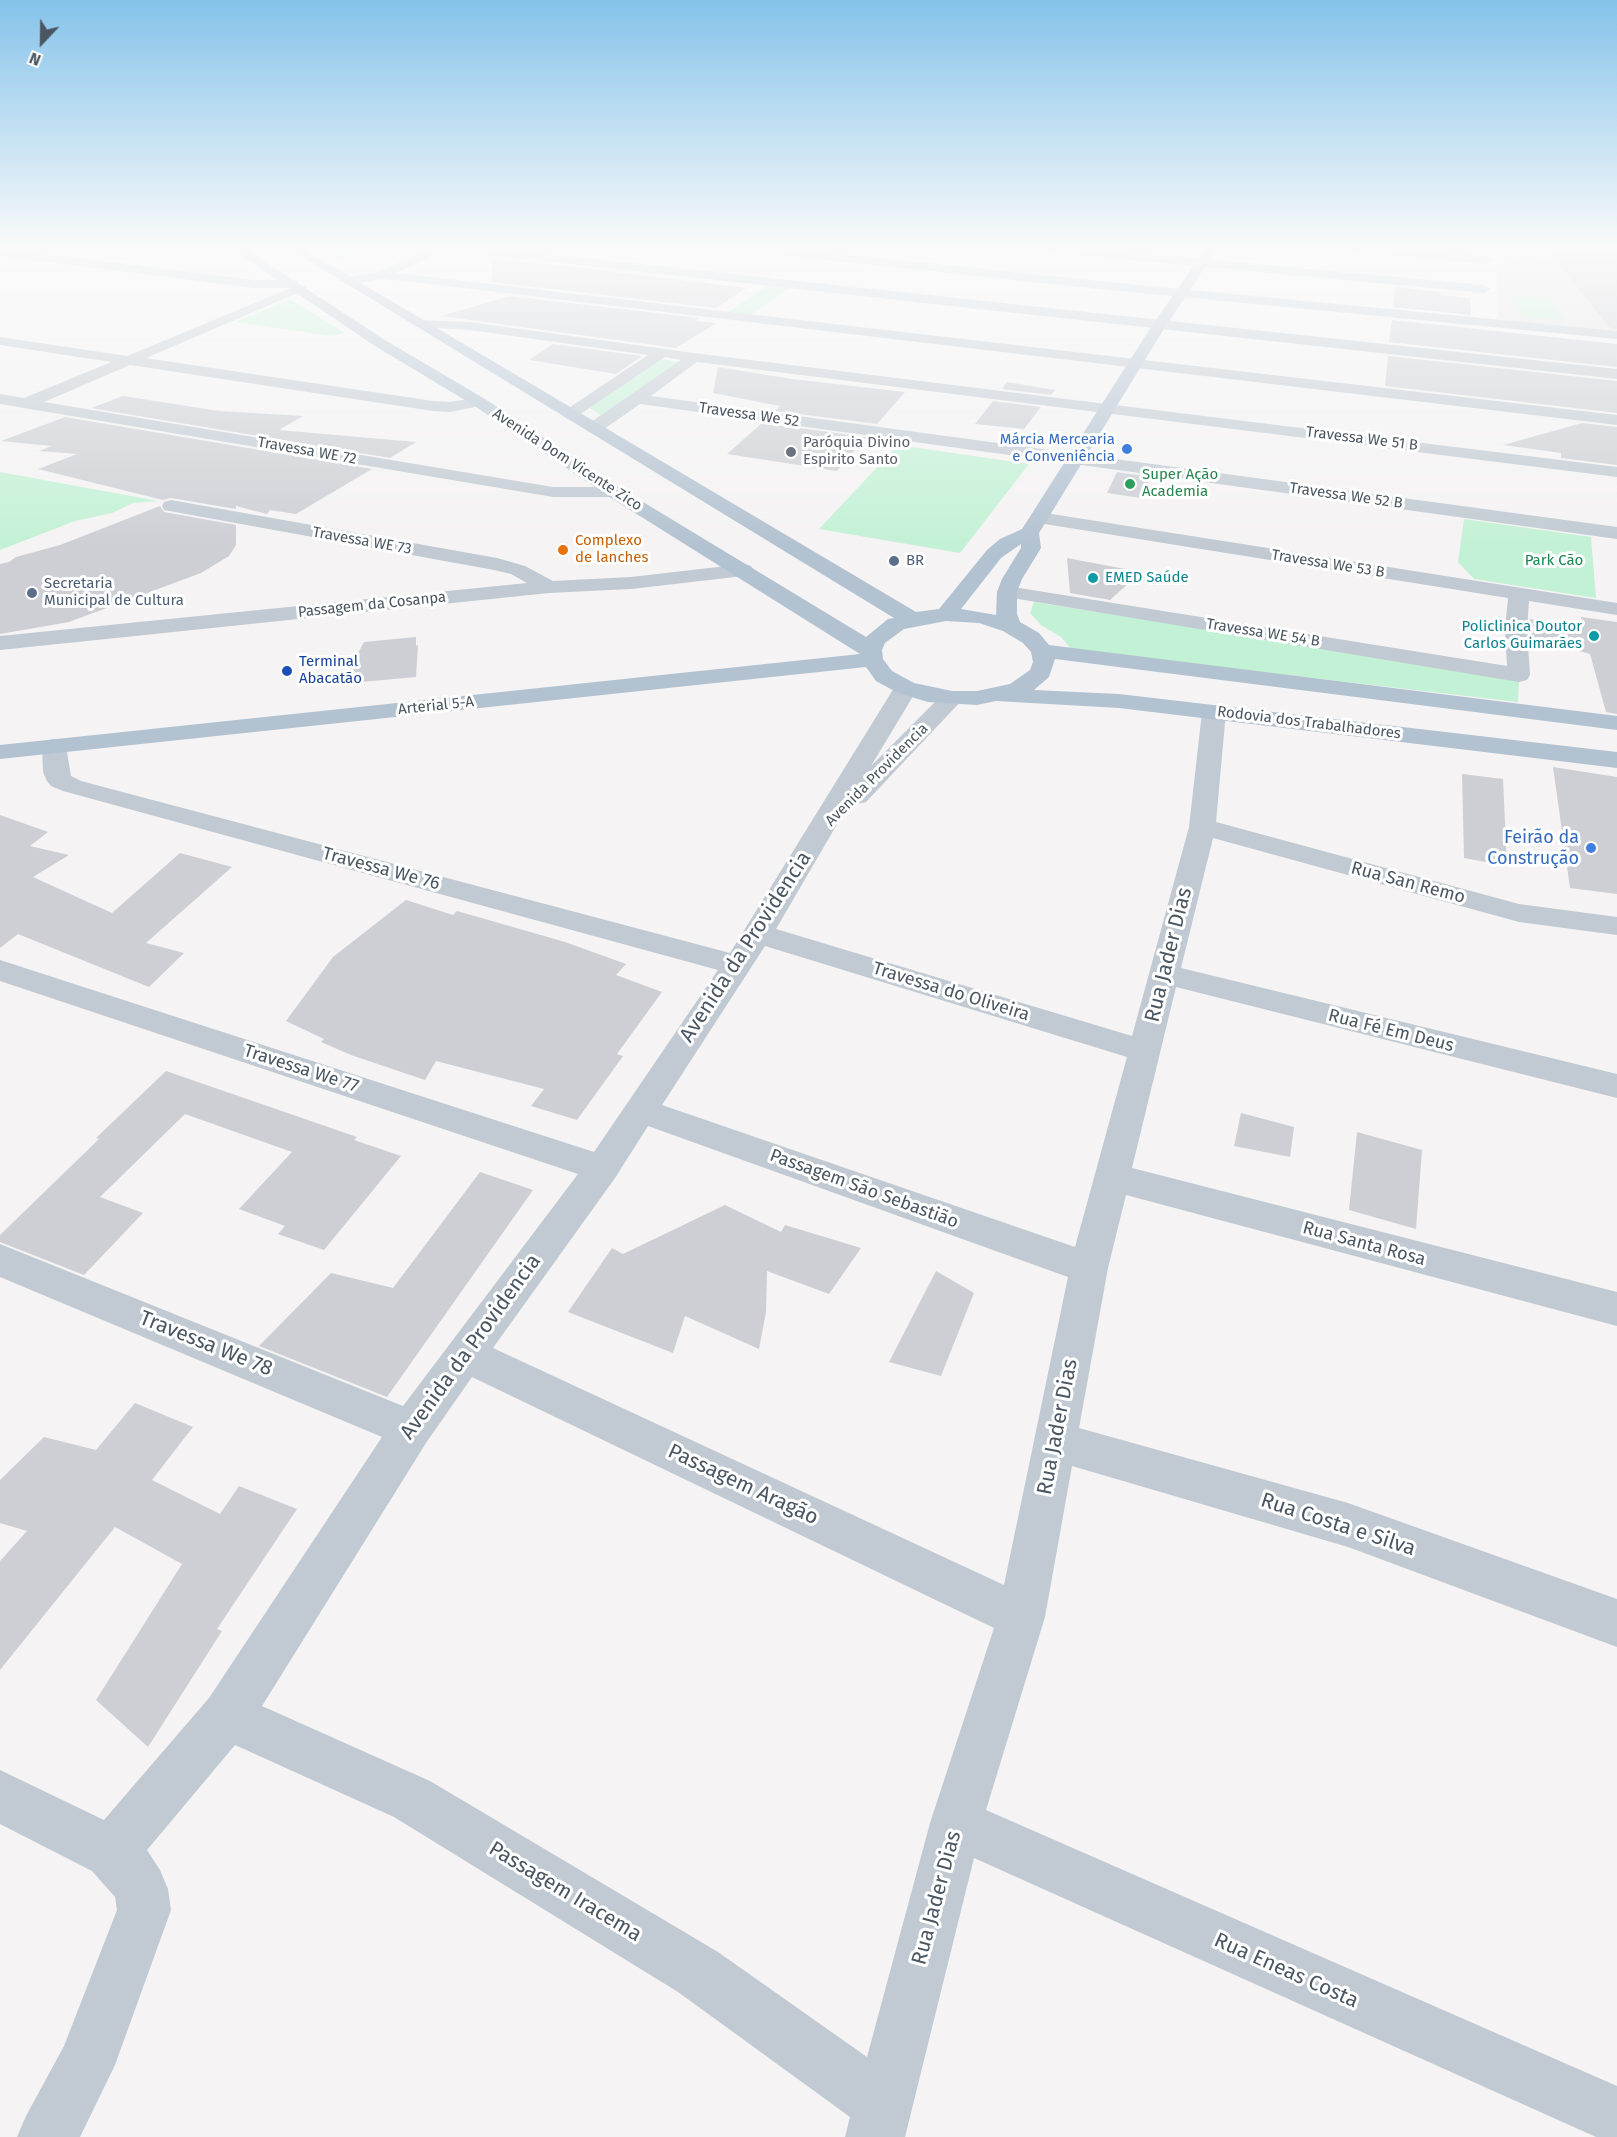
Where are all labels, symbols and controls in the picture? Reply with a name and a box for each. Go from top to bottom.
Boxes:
north arrow [12,12,72,72]
text: N [27,48,44,70]
street label: Travessa We 52 [698,399,800,431]
street label: Avenida Dom Vicente Zico [489,405,645,515]
street label: Travessa We 51 B [1305,423,1419,455]
place label: Márcia Mercearia e Conveniência [1000,431,1115,466]
street label: Travessa WE 72 [256,433,358,469]
place label: Paróquia Divino Espirito Santo [803,434,910,469]
marker: Márcia Mercearia e Conveniência [1120,442,1134,456]
marker: Paróquia Divino Espirito Santo [784,445,798,459]
place label: Super Ação Academia [1142,466,1218,501]
marker: Super Ação Academia [1123,477,1137,491]
street label: Travessa We 52 B [1288,479,1404,513]
street label: Travessa WE 73 [311,523,413,559]
place label: Complexo de lanches [575,532,649,567]
marker: Complexo de lanches [556,543,570,557]
street label: Travessa We 53 B [1270,546,1386,582]
place label: BR [906,552,924,570]
park label: Park Cão [1525,552,1583,570]
marker: BR [887,554,901,568]
place label: EMED Saúde [1105,569,1189,587]
marker: EMED Saúde [1086,571,1100,585]
place label: Secretaria Municipal de Cultura [44,575,184,610]
marker: Secretaria Municipal de Cultura [25,586,39,600]
street label: Passagem da Cosanpa [297,588,447,622]
street label: Travessa WE 54 B [1205,615,1321,651]
place label: Policlinica Doutor Carlos Guimarães [1461,618,1582,653]
marker: Policlinica Doutor Carlos Guimarães [1587,629,1601,643]
place label: Terminal Abacatão [299,653,362,688]
marker: Terminal Abacatão [280,664,294,678]
street label: Arterial 5-A [397,693,475,719]
street label: Rodovia dos Trabalhadores [1216,703,1402,743]
street label: Avenida Providencia [822,720,932,830]
place label: Feirão da Construção [1487,827,1579,870]
marker: Feirão da Construção [1584,841,1598,855]
street label: Travessa We 76 [320,843,442,895]
street label: Avenida da Providencia [675,847,817,1047]
street label: Rua San Remo [1349,857,1467,909]
street label: Rua Jader Dias [1140,885,1198,1025]
street label: Travessa do Oliveira [870,958,1032,1026]
street label: Rua Fé Em Deus [1326,1005,1456,1057]
street label: Travessa We 77 [241,1040,361,1098]
street label: Passagem São Sebastião [767,1145,961,1233]
street label: Rua Santa Rosa [1300,1217,1428,1271]
street label: Avenida da Providencia [395,1250,547,1444]
street label: Travessa We 78 [136,1306,276,1382]
street label: Rua Jader Dias [1032,1357,1084,1497]
street label: Passagem Aragão [664,1439,822,1531]
street label: Rua Costa e Silva [1257,1488,1419,1562]
street label: Rua Jader Dias [907,1828,967,1968]
street label: Passagem Iracema [484,1836,646,1948]
street label: Rua Eneas Costa [1210,1928,1362,2014]

